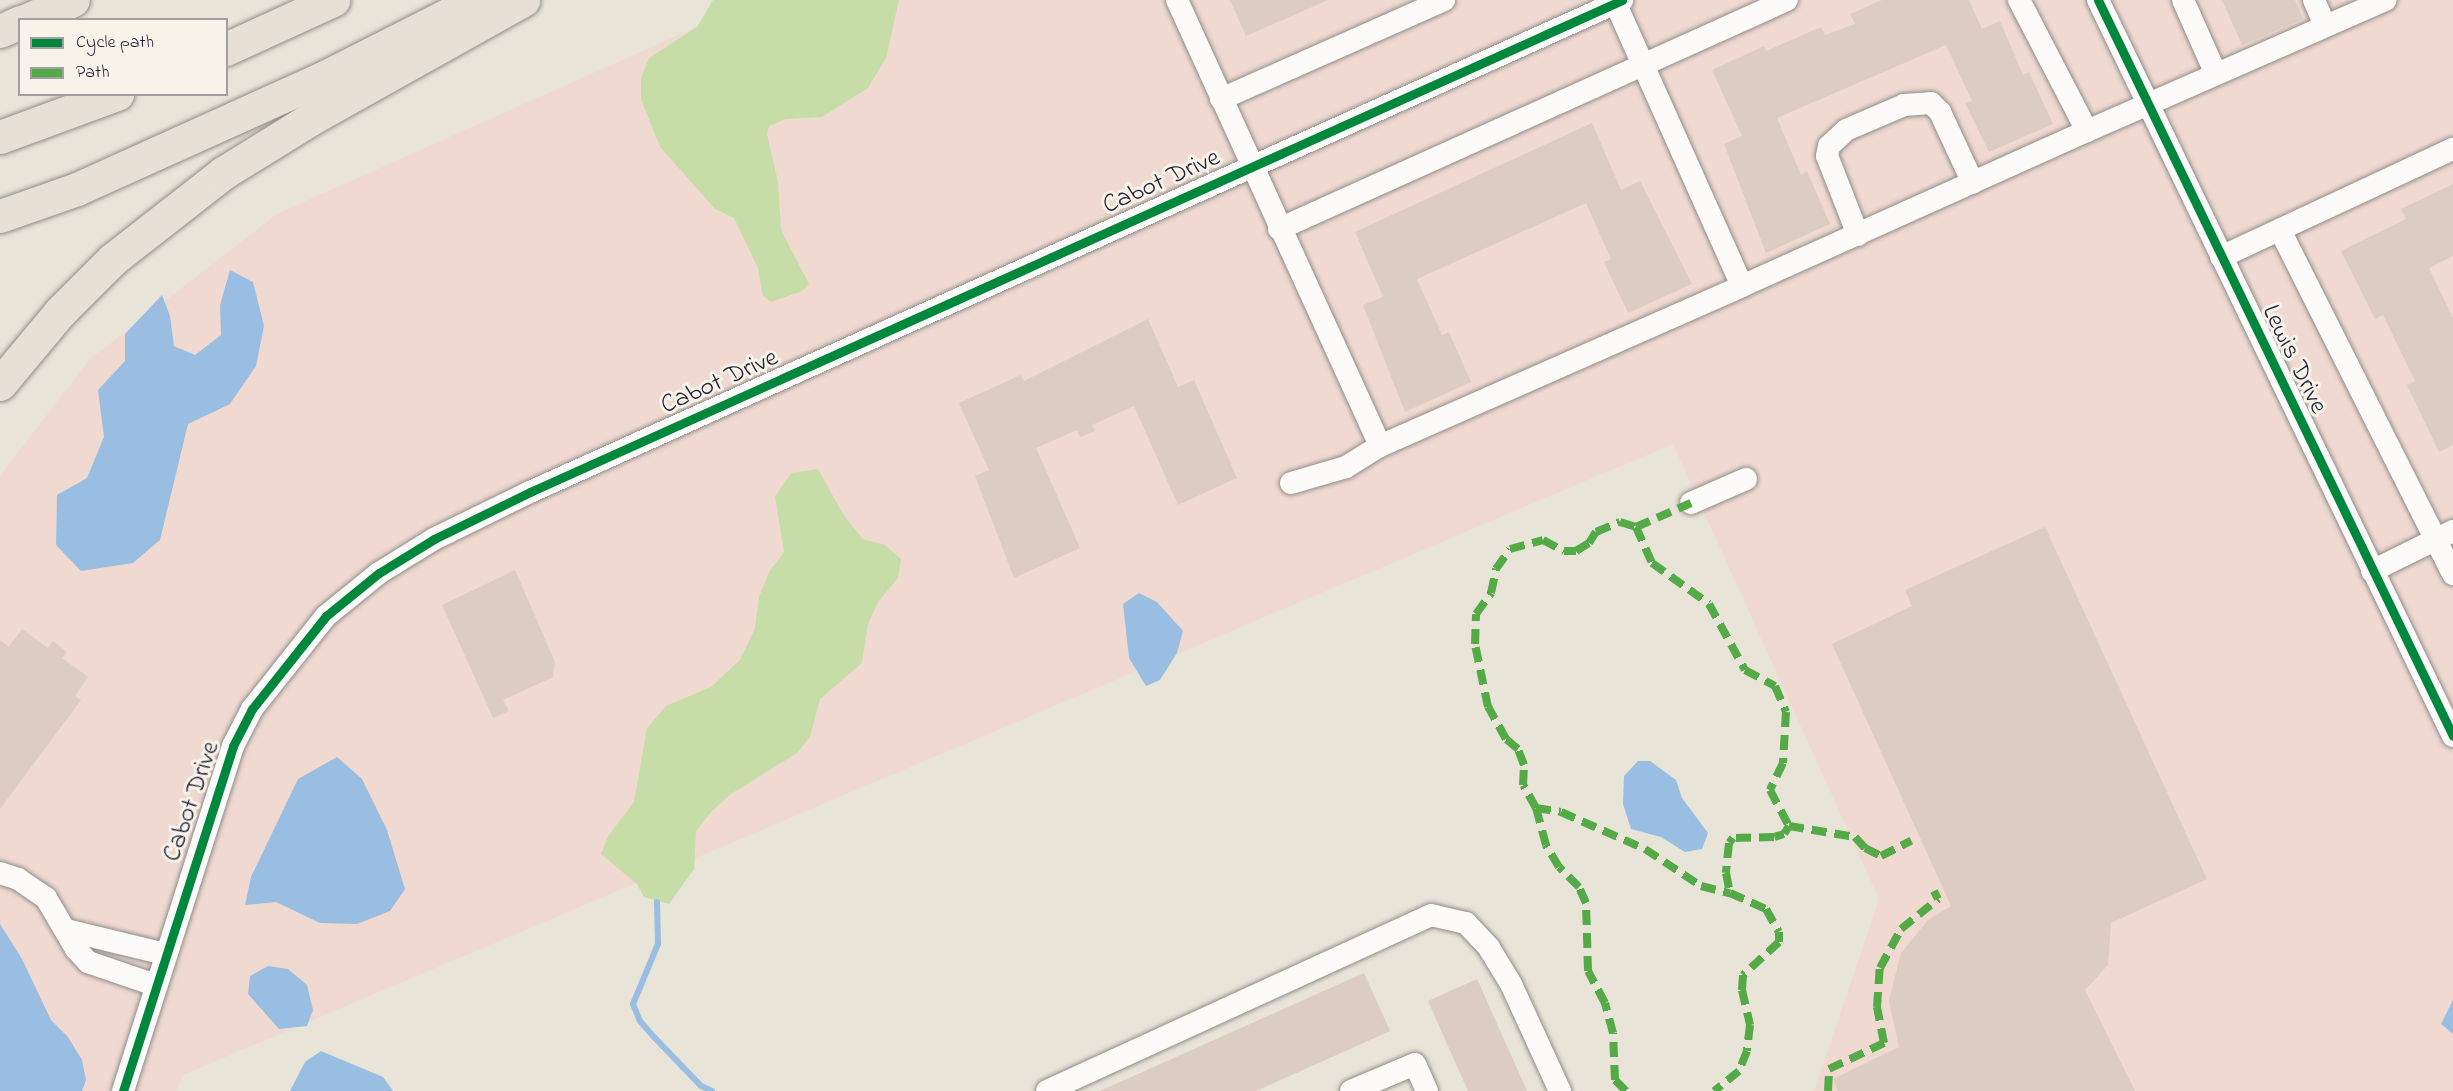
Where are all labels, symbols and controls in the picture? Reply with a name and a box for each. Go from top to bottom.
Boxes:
legend [18,18,228,96]
text: Cycle path [76,30,154,56]
text: Path [76,60,110,86]
street label: Cabot Drive [1099,143,1225,223]
street label: Lewis Drive [2253,301,2333,419]
street label: Cabot Drive [657,343,783,423]
street label: Cabot Drive [158,738,228,866]

